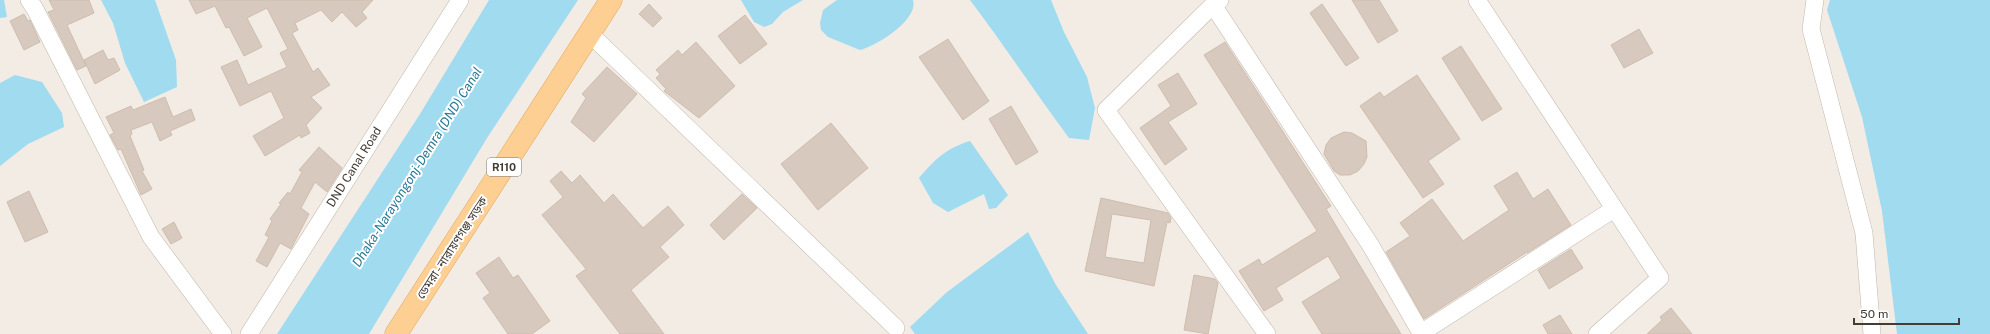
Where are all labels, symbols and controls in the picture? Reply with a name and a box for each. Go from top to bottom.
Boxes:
water label: Dhaka-Narayongonj-Demra (DND) Canal [349,64,485,270]
street label: DND Canal Road [324,124,384,210]
road number: R110 [487,158,521,176]
street label: ডেমরা - নারায়ণগঞ্জ সড়ক [414,194,490,302]
scale bar [1854,300,1959,326]
text: 50 m [1860,307,1888,321]

